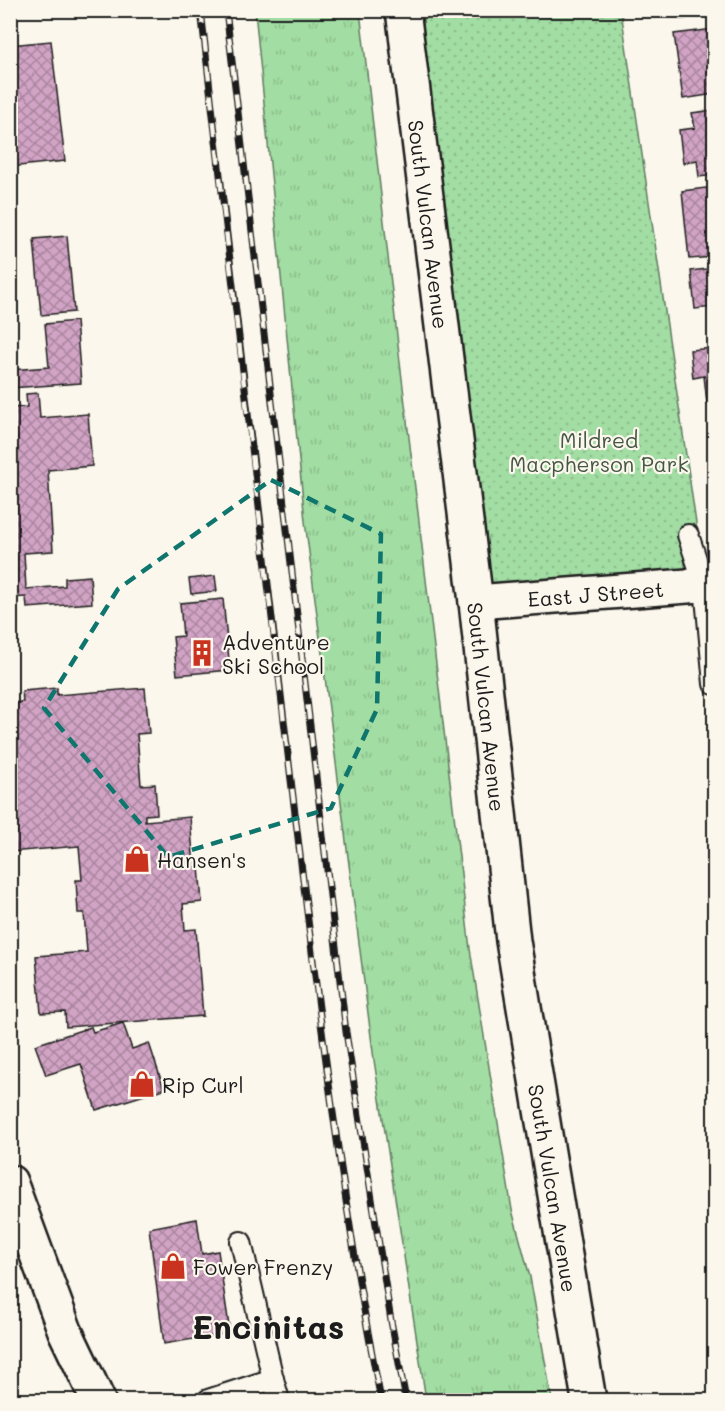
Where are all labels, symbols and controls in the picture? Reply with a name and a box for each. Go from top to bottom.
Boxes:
street label: South Vulcan Avenue [403,118,456,330]
park label: Mildred Macpherson Park [509,426,689,477]
street label: East J Street [527,574,665,612]
street label: South Vulcan Avenue [463,601,512,813]
place label: Adventure Ski School [222,628,330,679]
building icon: Adventure Ski School [187,638,217,668]
shop icon: Hansen's [122,844,152,874]
place label: Hansen's [157,846,246,873]
shop icon: Rip Curl [127,1069,157,1099]
place label: Rip Curl [162,1071,244,1098]
street label: South Vulcan Avenue [523,1082,584,1294]
shop icon: Fower Frenzy [158,1251,188,1281]
place label: Fower Frenzy [193,1253,333,1280]
district label: Encinitas [192,1304,344,1347]

